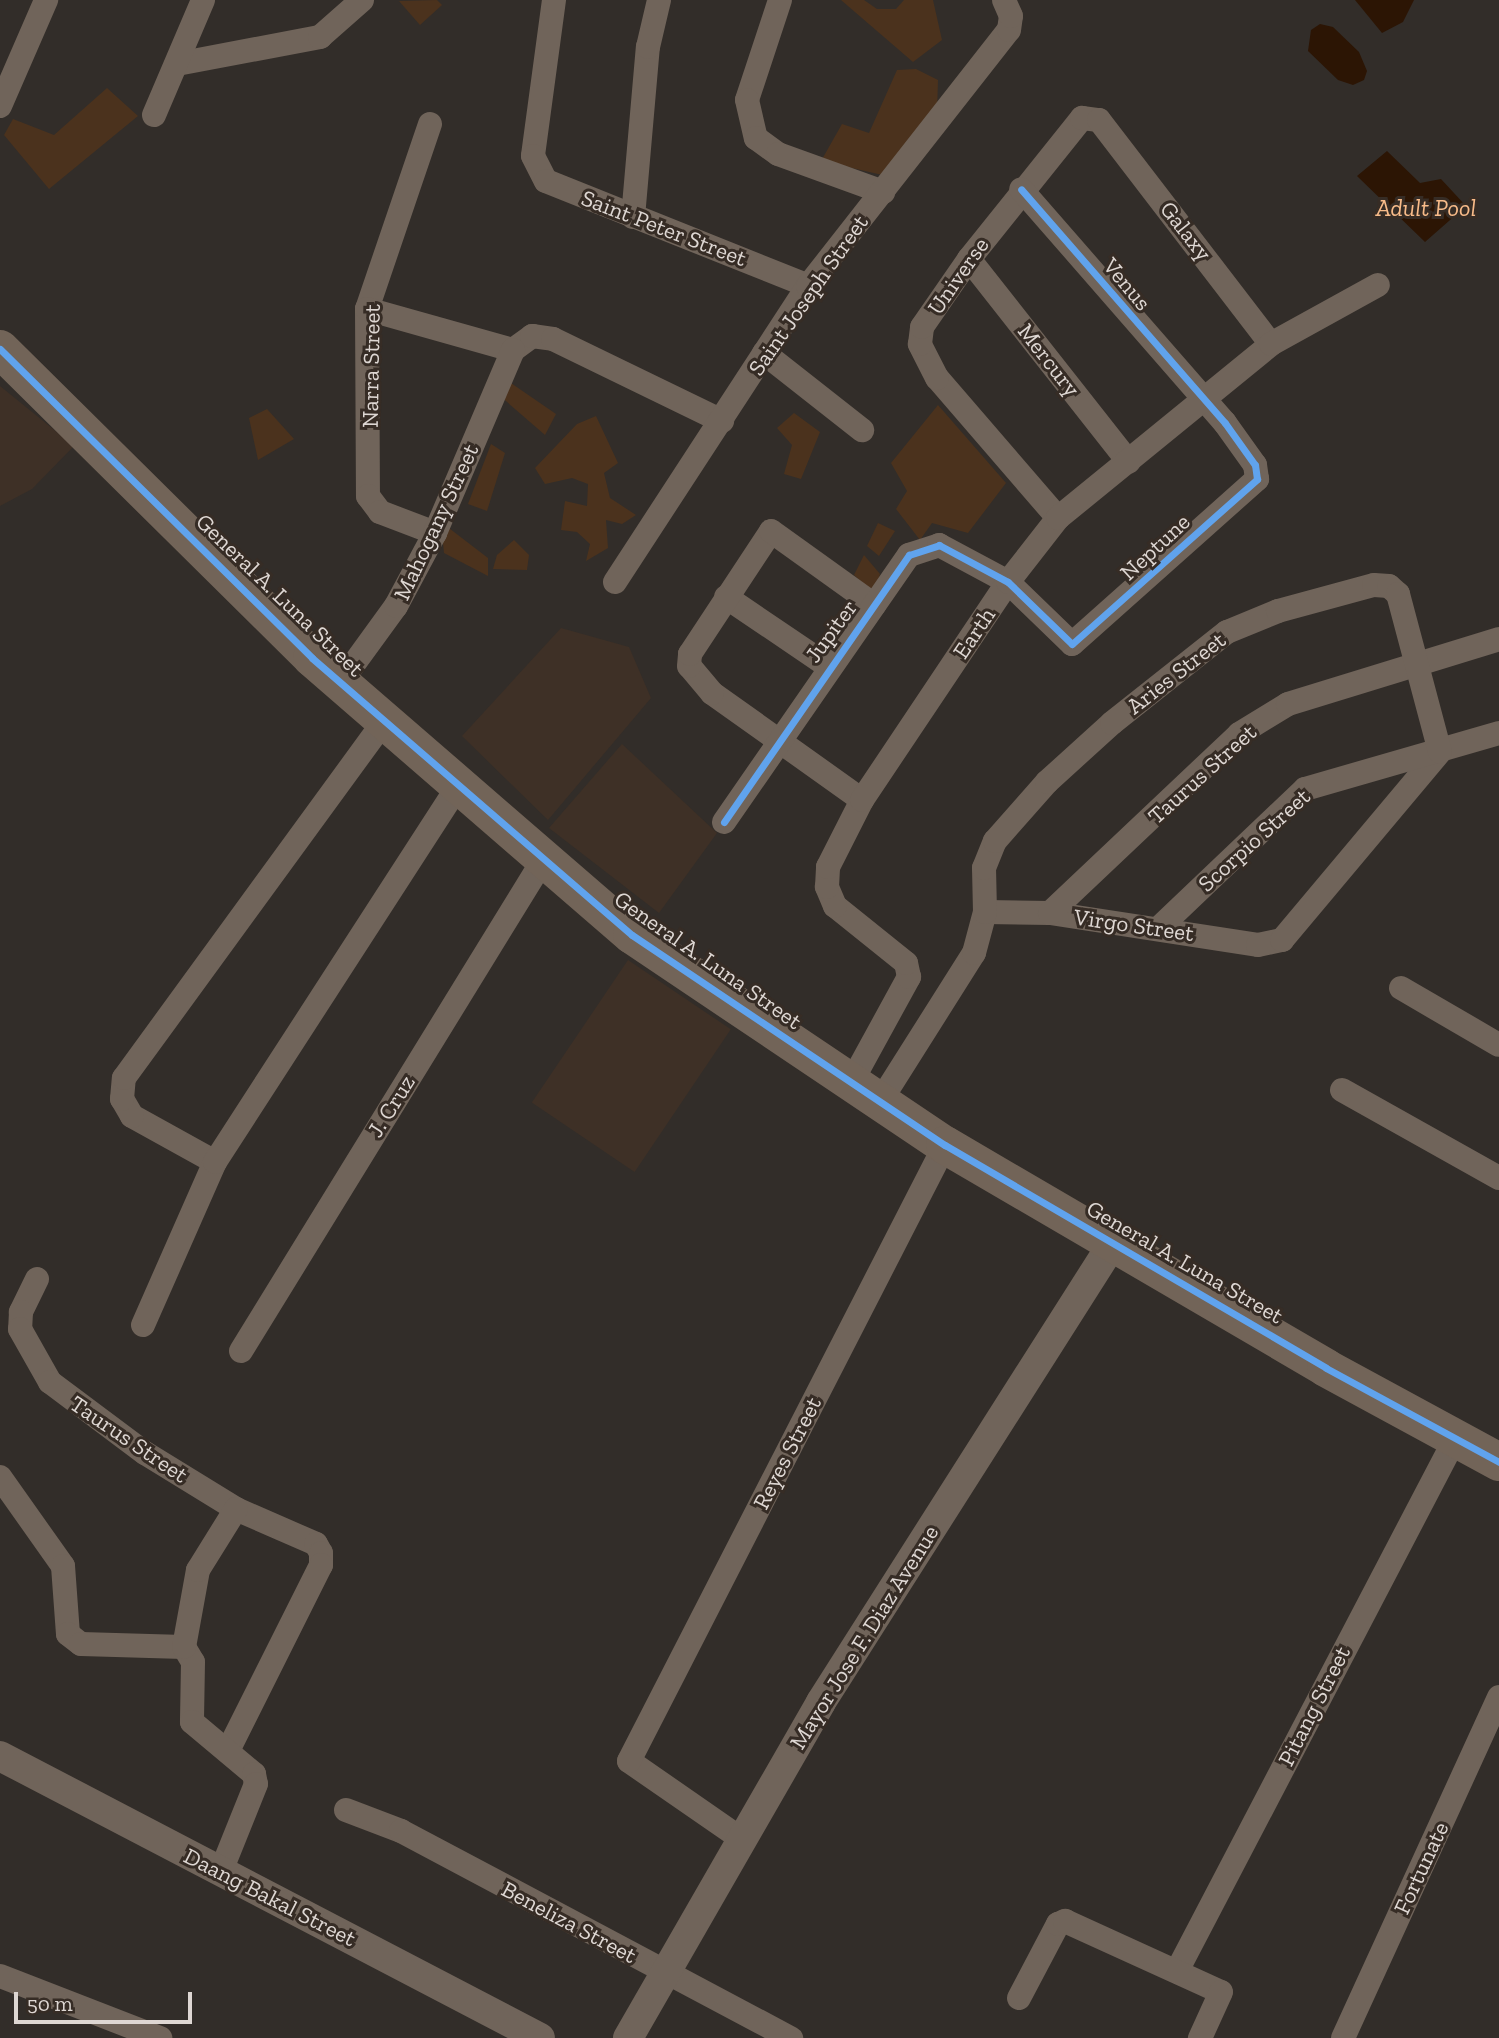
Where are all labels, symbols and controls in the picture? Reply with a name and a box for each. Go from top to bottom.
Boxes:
street label: Saint Peter Street [577,184,751,272]
water label: Adult Pool [1376,194,1476,222]
street label: Galaxy [1154,196,1218,266]
street label: Saint Joseph Street [742,209,874,381]
street label: Universe [921,232,995,320]
street label: Venus [1097,252,1157,316]
street label: Narra Street [356,304,386,428]
street label: Mercury [1012,318,1086,402]
street label: Mahogany Street [388,439,484,605]
street label: General A. Luna Street [190,508,370,682]
street label: Neptune [1114,508,1196,586]
street label: Jupiter [799,594,863,668]
street label: Earth [947,602,1001,664]
street label: Aries Street [1121,626,1231,720]
street label: Taurus Street [1142,718,1262,830]
street label: Scorpio Street [1192,783,1316,897]
street label: General A. Luna Street [609,885,807,1035]
street label: Virgo Street [1072,903,1196,947]
street label: J. Cruz [361,1070,421,1142]
street label: General A. Luna Street [1081,1194,1289,1330]
street label: Taurus Street [65,1390,193,1488]
street label: Reyes Street [747,1392,827,1514]
street label: Mayor Jose F. Diaz Avenue [783,1519,945,1755]
street label: Pitang Street [1272,1641,1356,1771]
street label: Fortunate [1388,1817,1454,1919]
street label: Daang Bakal Street [179,1842,361,1952]
street label: Beneliza Street [497,1875,641,1969]
scale bar [18,1979,196,2023]
text: 50 m [27,1991,73,2016]

